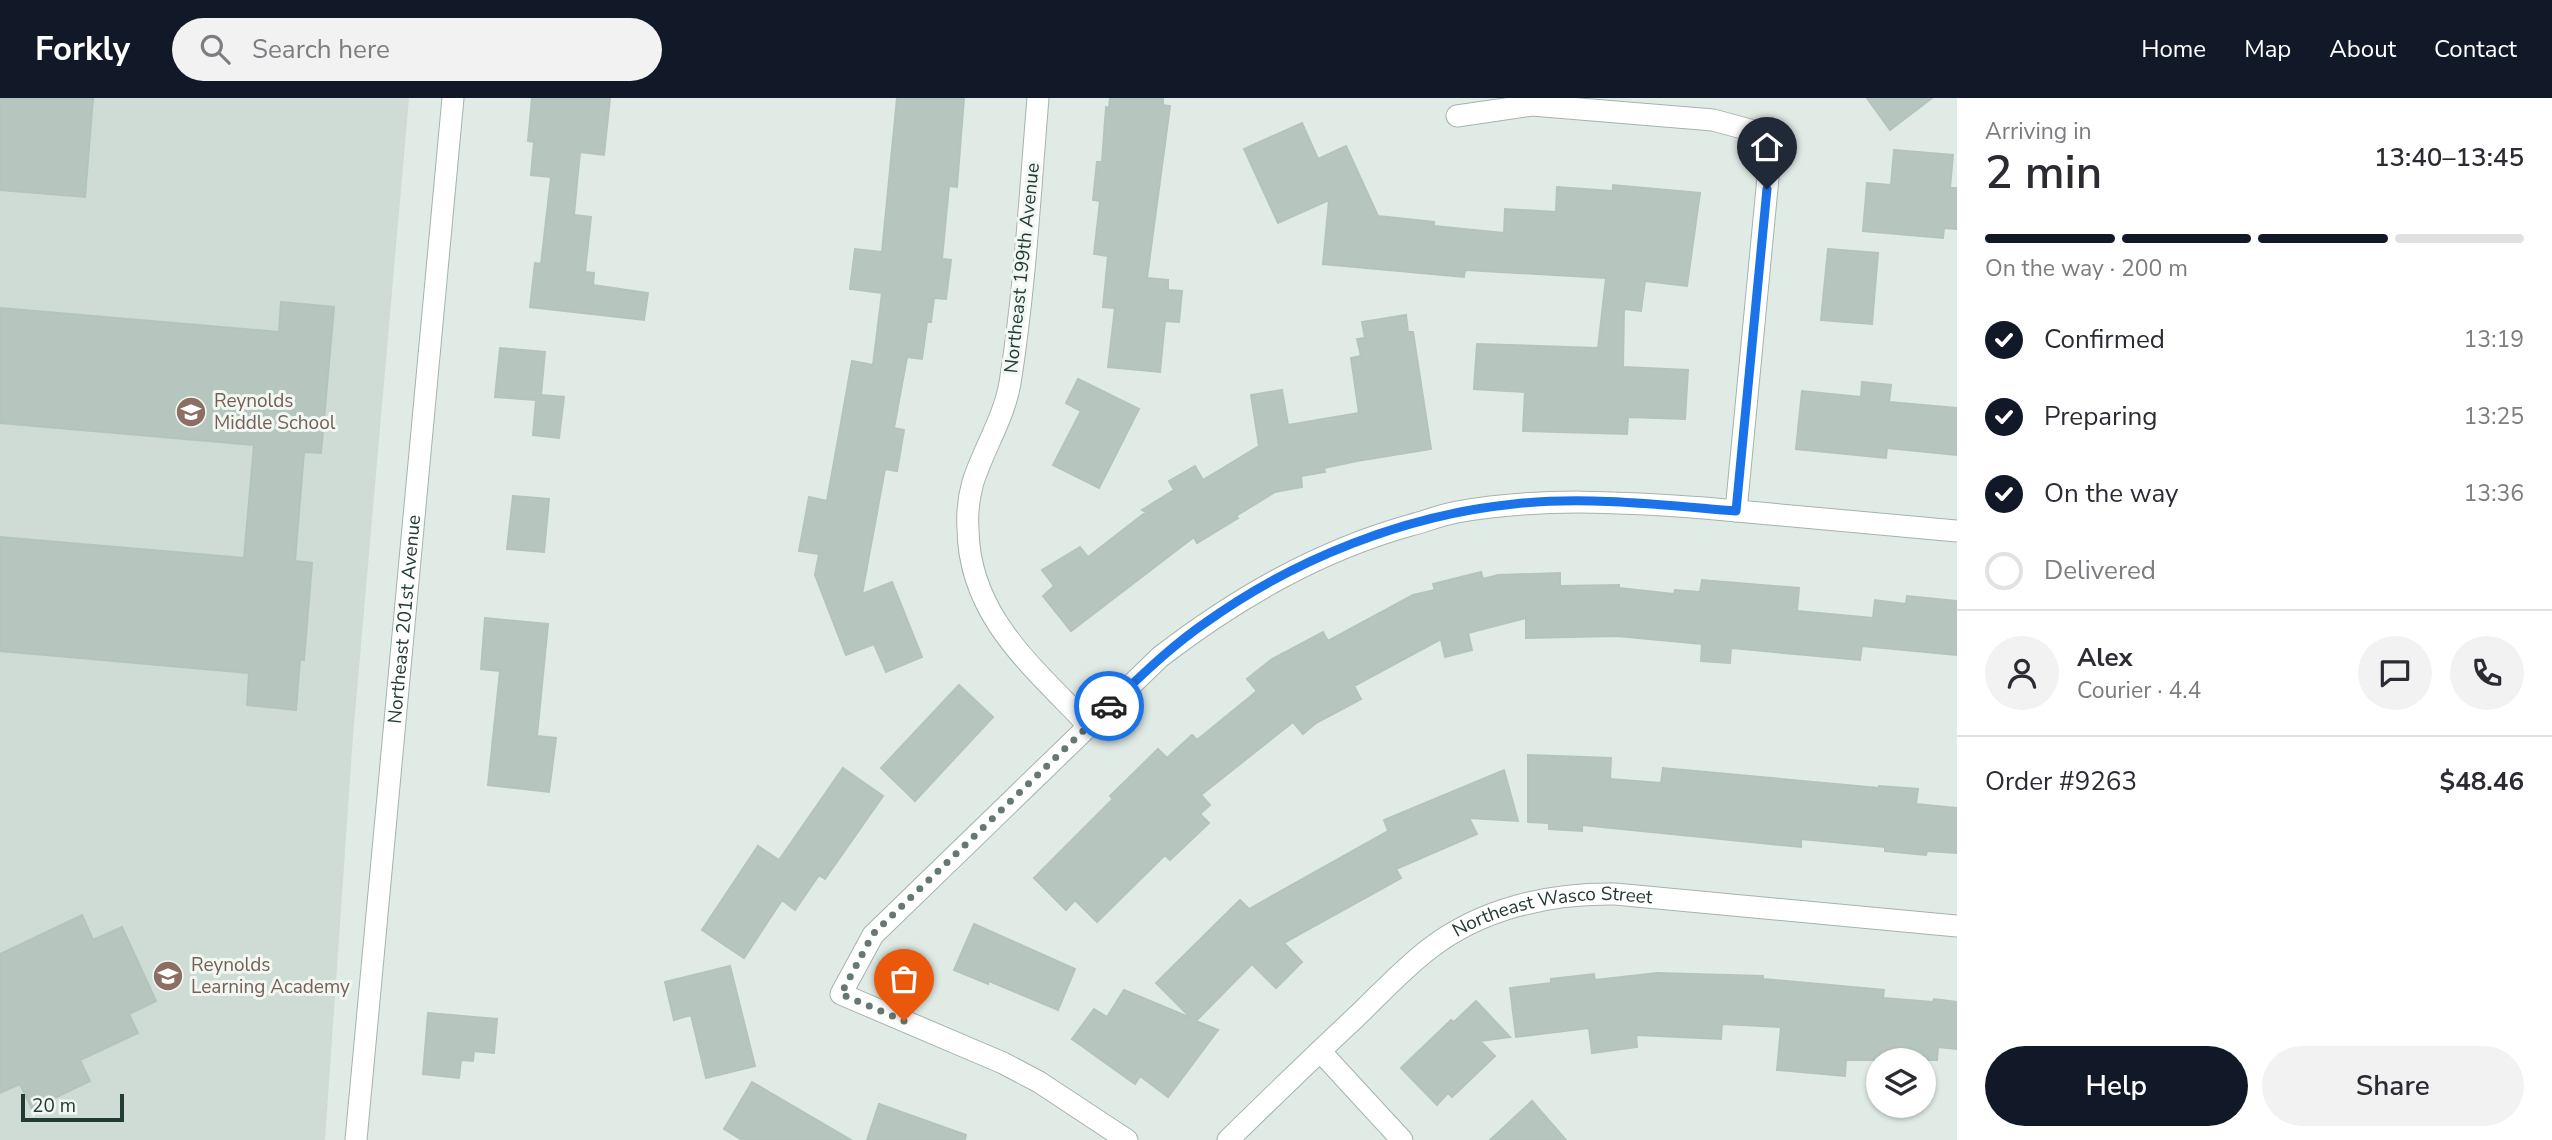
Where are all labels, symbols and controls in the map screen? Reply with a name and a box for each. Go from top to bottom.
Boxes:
search box [172,18,662,81]
text: Forkly [35,27,130,72]
icon: search [196,30,234,68]
text: Search here [252,32,390,67]
text: Home [2141,33,2206,65]
text: Map [2244,33,2291,65]
text: About [2329,33,2396,65]
text: Contact [2434,33,2517,65]
text: Arriving in [1985,116,2092,147]
pin [1737,117,1797,189]
icon: home [1748,128,1786,166]
text: 13:40–13:45 [2374,140,2524,175]
text: 2 min [1985,141,2102,204]
street label: Northeast 199th Avenue [998,162,1046,374]
text: On the way · 200 m [1985,253,2188,284]
icon: check [1985,321,2023,359]
text: Confirmed [2044,322,2165,357]
text: 13:19 [2464,324,2524,355]
place label: Reynolds Middle School [214,388,336,436]
school or university icon: Reynolds Middle School [174,395,208,429]
icon: check [1985,398,2023,436]
text: Preparing [2044,399,2157,434]
text: 13:25 [2464,401,2524,432]
icon: check [1985,475,2023,513]
text: On the way [2044,476,2178,511]
text: 13:36 [2464,478,2524,509]
street label: Northeast 201st Avenue [382,514,427,725]
text: Delivered [2044,553,2156,588]
button: person [1985,636,2059,710]
button: chat [2358,636,2432,710]
button: phone [2450,636,2524,710]
text: Alex [2077,640,2133,675]
courier [1074,671,1144,741]
text: Courier · 4.4 [2077,675,2201,706]
icon: car [1090,687,1128,725]
text: Order #9263 [1985,764,2137,799]
text: $48.46 [2440,764,2524,799]
street label: Northeast Wasco Street [1448,881,1654,944]
pin [874,949,934,1021]
place label: Reynolds Learning Academy [191,952,350,1000]
school or university icon: Reynolds Learning Academy [151,959,185,993]
icon: bag [885,960,923,998]
button: Help [1985,1046,2248,1126]
button: Share [2262,1046,2524,1126]
map controls [1866,1048,1936,1118]
button: layers [1866,1048,1936,1118]
scale bar [21,1091,124,1123]
text: 20 m [32,1093,76,1119]

